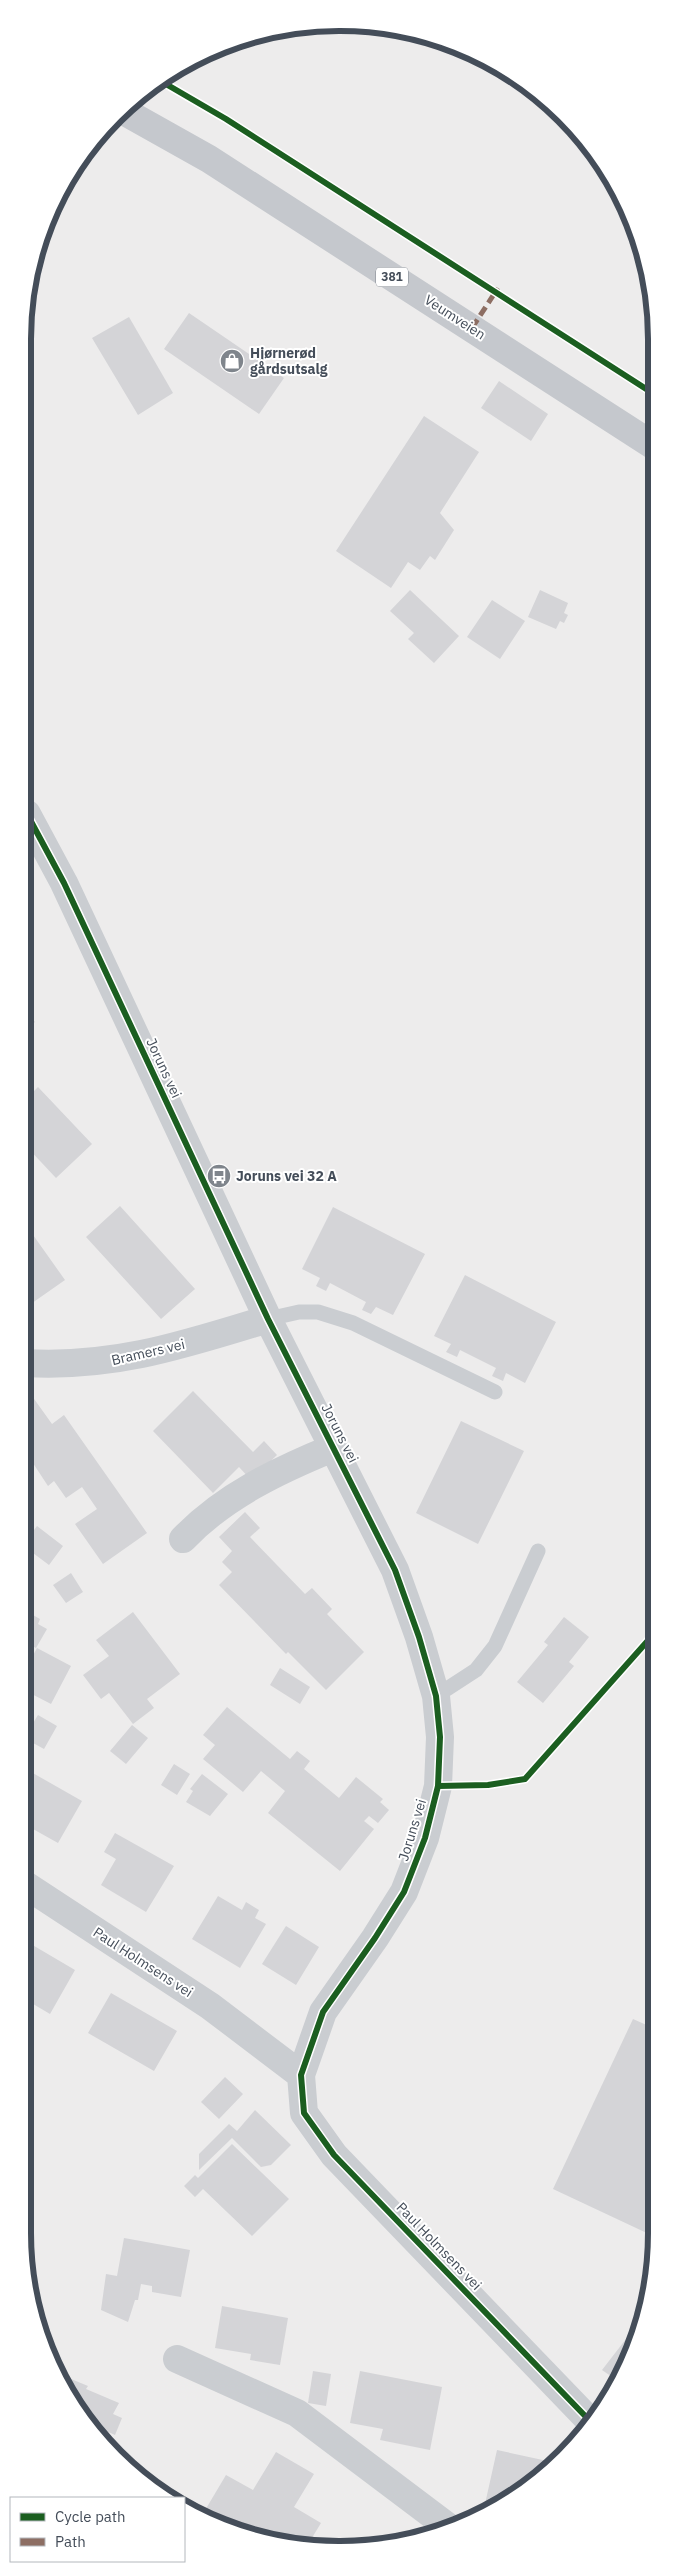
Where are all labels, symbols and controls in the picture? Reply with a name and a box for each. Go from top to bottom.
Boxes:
road number: 381 [376,268,408,286]
street label: Veumveien [421,291,489,343]
place label: Hjørnerød gårdsutsalg [250,344,328,378]
shop icon: Hjørnerød gårdsutsalg [219,348,245,374]
street label: Joruns vei [142,1035,186,1101]
bus stop icon: Joruns vei 32 A [206,1163,232,1189]
place label: Joruns vei 32 A [236,1167,337,1185]
street label: Bramers vei [110,1335,186,1369]
street label: Joruns vei [317,1400,363,1466]
street label: Joruns vei [394,1797,430,1863]
street label: Paul Holmsens vei [90,1923,196,2001]
street label: Paul Holmsens vei [393,2198,485,2294]
legend [10,2497,185,2562]
text: Cycle path [55,2507,126,2526]
text: Path [55,2532,86,2551]

